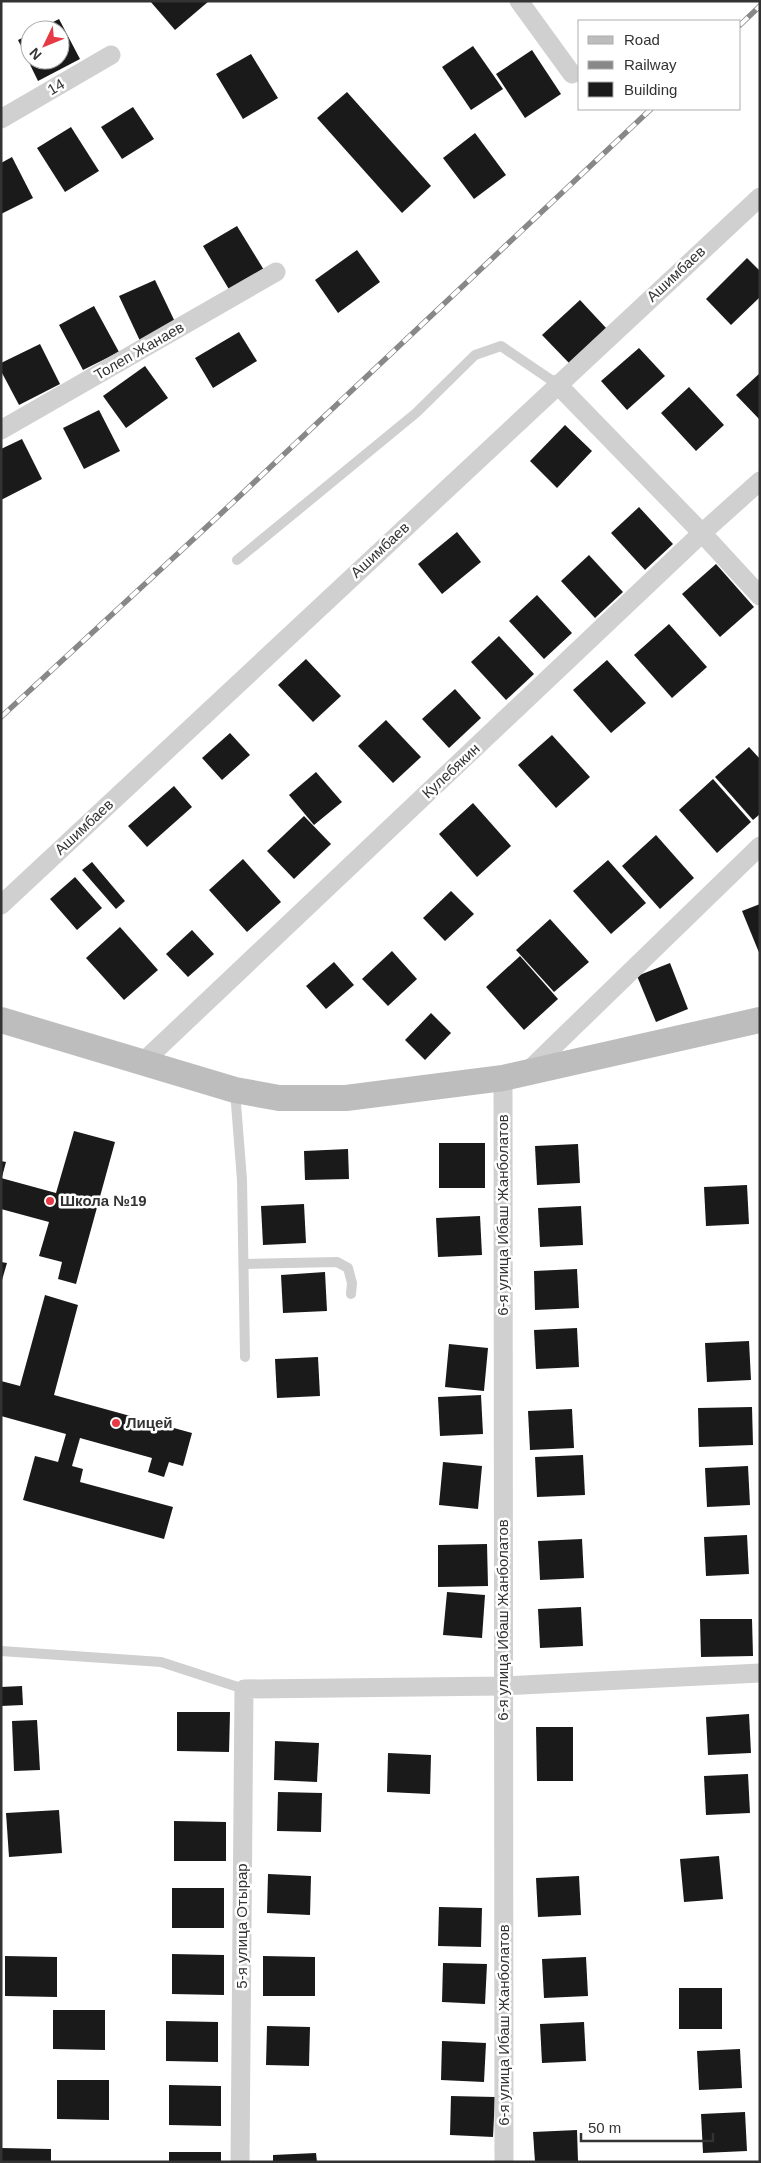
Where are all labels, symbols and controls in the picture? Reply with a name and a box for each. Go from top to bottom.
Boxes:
north arrow [20,20,70,70]
legend [578,20,741,110]
text: Road [624,31,660,48]
text: N [26,45,45,63]
text: Railway [624,56,677,73]
street label: 14 [44,75,67,98]
text: Building [624,81,677,98]
street label: Ашимбаев [643,242,708,305]
street label: Толеп Жанаев [91,318,187,383]
street label: Ашимбаев [347,518,412,581]
street label: Кулебякин [418,740,483,802]
street label: Ашимбаев [51,795,116,858]
street label: 6-я улица Ибаш Жанболатов [494,1114,511,1316]
place label: Школа №19 [60,1192,147,1209]
marker: Школа №19 [44,1195,56,1207]
place label: Лицей [126,1414,173,1431]
marker: Лицей [110,1417,122,1429]
street label: 6-я улица Ибаш Жанболатов [494,1519,511,1721]
street label: 5-я улица Отырар [233,1863,250,1989]
street label: 6-я улица Ибаш Жанболатов [495,1924,512,2126]
scale bar [581,2110,714,2142]
text: 50 m [588,2119,621,2136]

